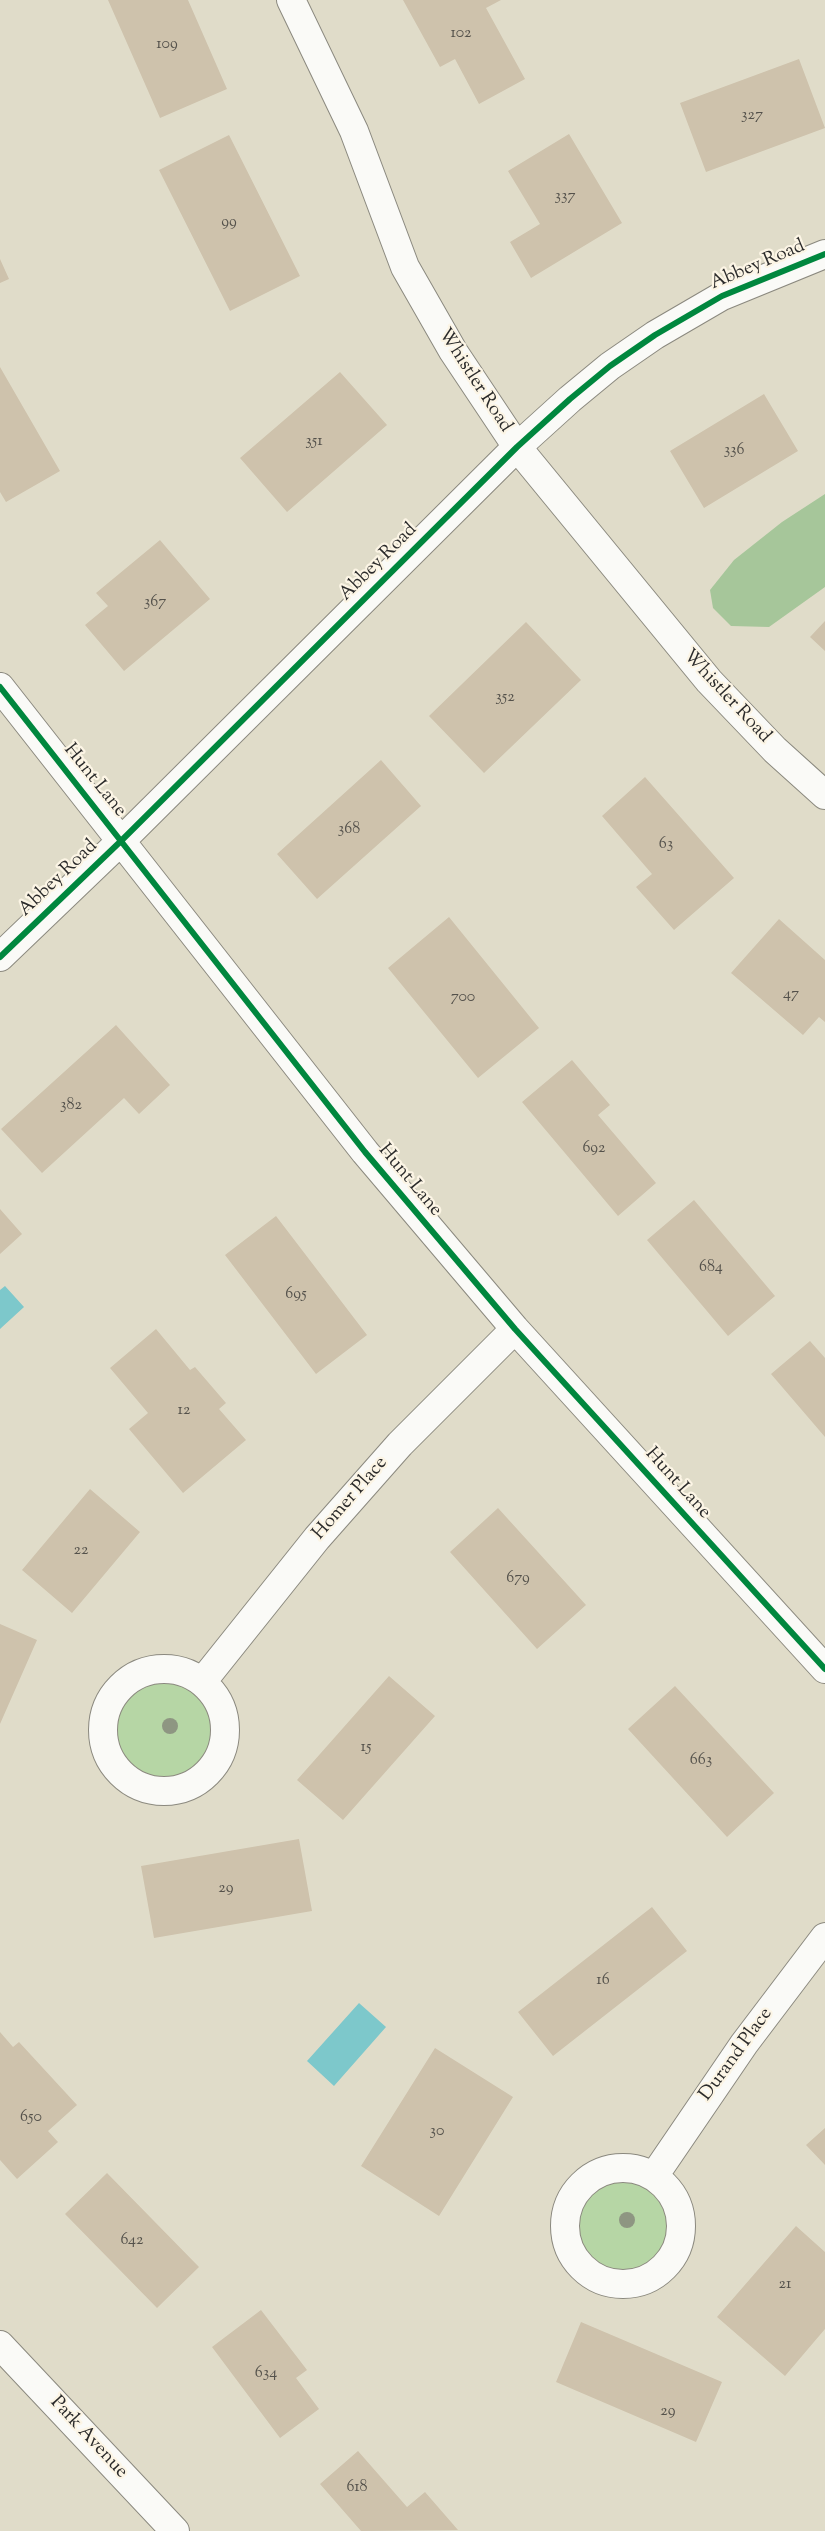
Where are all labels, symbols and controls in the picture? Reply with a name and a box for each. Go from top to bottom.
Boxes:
house number: 102 [450,24,472,44]
house number: 109 [156,35,178,55]
house number: 327 [741,106,763,126]
house number: 337 [555,187,575,207]
house number: 99 [221,213,237,233]
street label: Abbey Road [707,236,809,296]
street label: Whistler Road [432,325,516,437]
house number: 351 [305,432,323,452]
house number: 336 [724,441,744,461]
street label: Abbey Road [335,519,423,607]
house number: 367 [144,593,166,613]
street label: Whistler Road [677,646,775,748]
house number: 352 [495,688,515,708]
street label: Hunt Lane [58,740,130,822]
house number: 368 [338,820,360,840]
house number: 63 [659,835,673,855]
street label: Abbey Road [15,836,103,922]
house number: 47 [783,985,799,1005]
house number: 700 [451,988,475,1008]
house number: 382 [60,1096,82,1116]
house number: 692 [582,1139,606,1159]
street label: Hunt Lane [372,1140,446,1222]
house number: 684 [699,1258,723,1278]
house number: 695 [285,1285,307,1305]
house number: 12 [178,1401,190,1421]
street label: Hunt Lane [639,1444,715,1524]
street label: Homer Place [309,1453,393,1545]
house number: 22 [74,1541,88,1561]
house number: 679 [506,1569,530,1589]
house number: 15 [361,1738,371,1758]
house number: 663 [690,1751,712,1771]
house number: 29 [218,1879,234,1899]
house number: 16 [596,1971,610,1991]
street label: Durand Place [696,2004,778,2106]
house number: 650 [20,2108,42,2128]
house number: 30 [430,2122,444,2142]
house number: 642 [120,2231,144,2251]
house number: 21 [779,2275,791,2295]
house number: 634 [255,2364,277,2384]
street label: Park Avenue [44,2392,132,2484]
house number: 29 [660,2402,676,2422]
house number: 618 [346,2478,368,2498]

